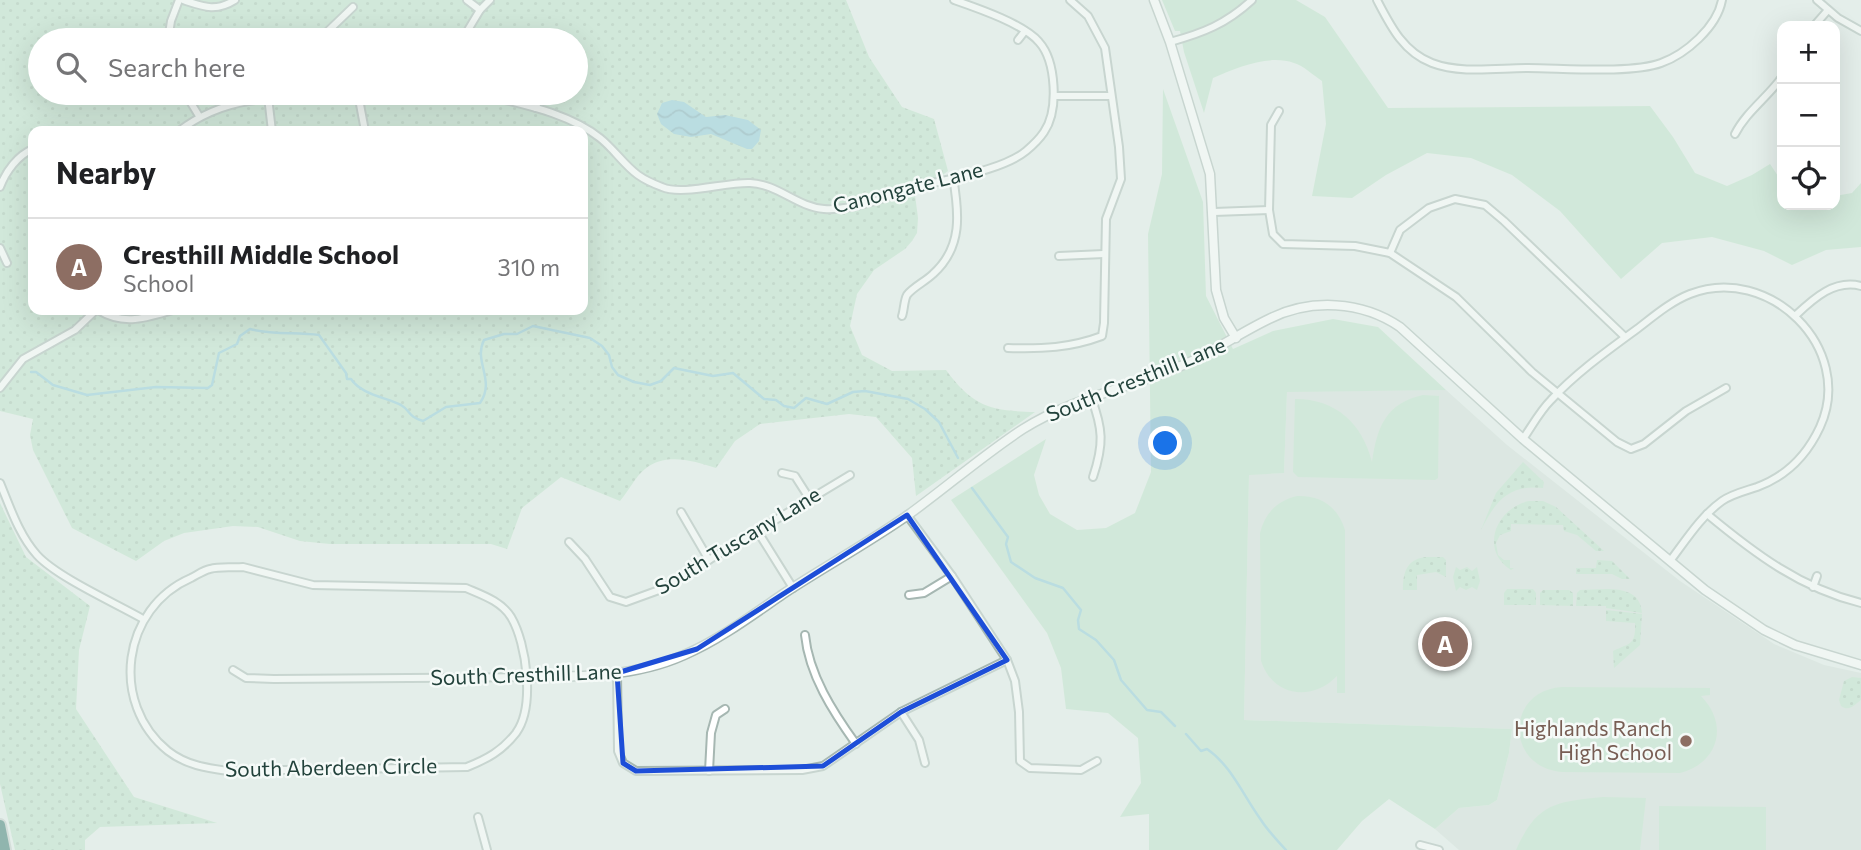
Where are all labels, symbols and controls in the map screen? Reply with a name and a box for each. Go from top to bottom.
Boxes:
map controls [1777,21,1840,210]
button: + [1777,21,1840,84]
search box [28,28,588,105]
icon: search [52,48,90,86]
text: Search here [108,51,246,82]
button: − [1777,84,1840,147]
button: locate [1777,147,1840,210]
text: Nearby [56,153,156,190]
street label: Canongate Lane [830,156,985,217]
text: Cresthill Middle School [123,238,399,269]
text: A [71,253,87,281]
text: 310 m [498,253,560,281]
text: School [123,269,194,297]
street label: South Cresthill Lane [1042,331,1229,426]
your location [1148,426,1182,460]
street label: South Tuscany Lane [650,480,824,599]
pin: A [1422,618,1468,670]
street label: South Cresthill Lane [430,658,622,689]
place label: Highlands Ranch High School [1514,715,1672,764]
marker: Highlands Ranch High School [1678,733,1694,749]
street label: South Aberdeen Circle [225,752,437,781]

